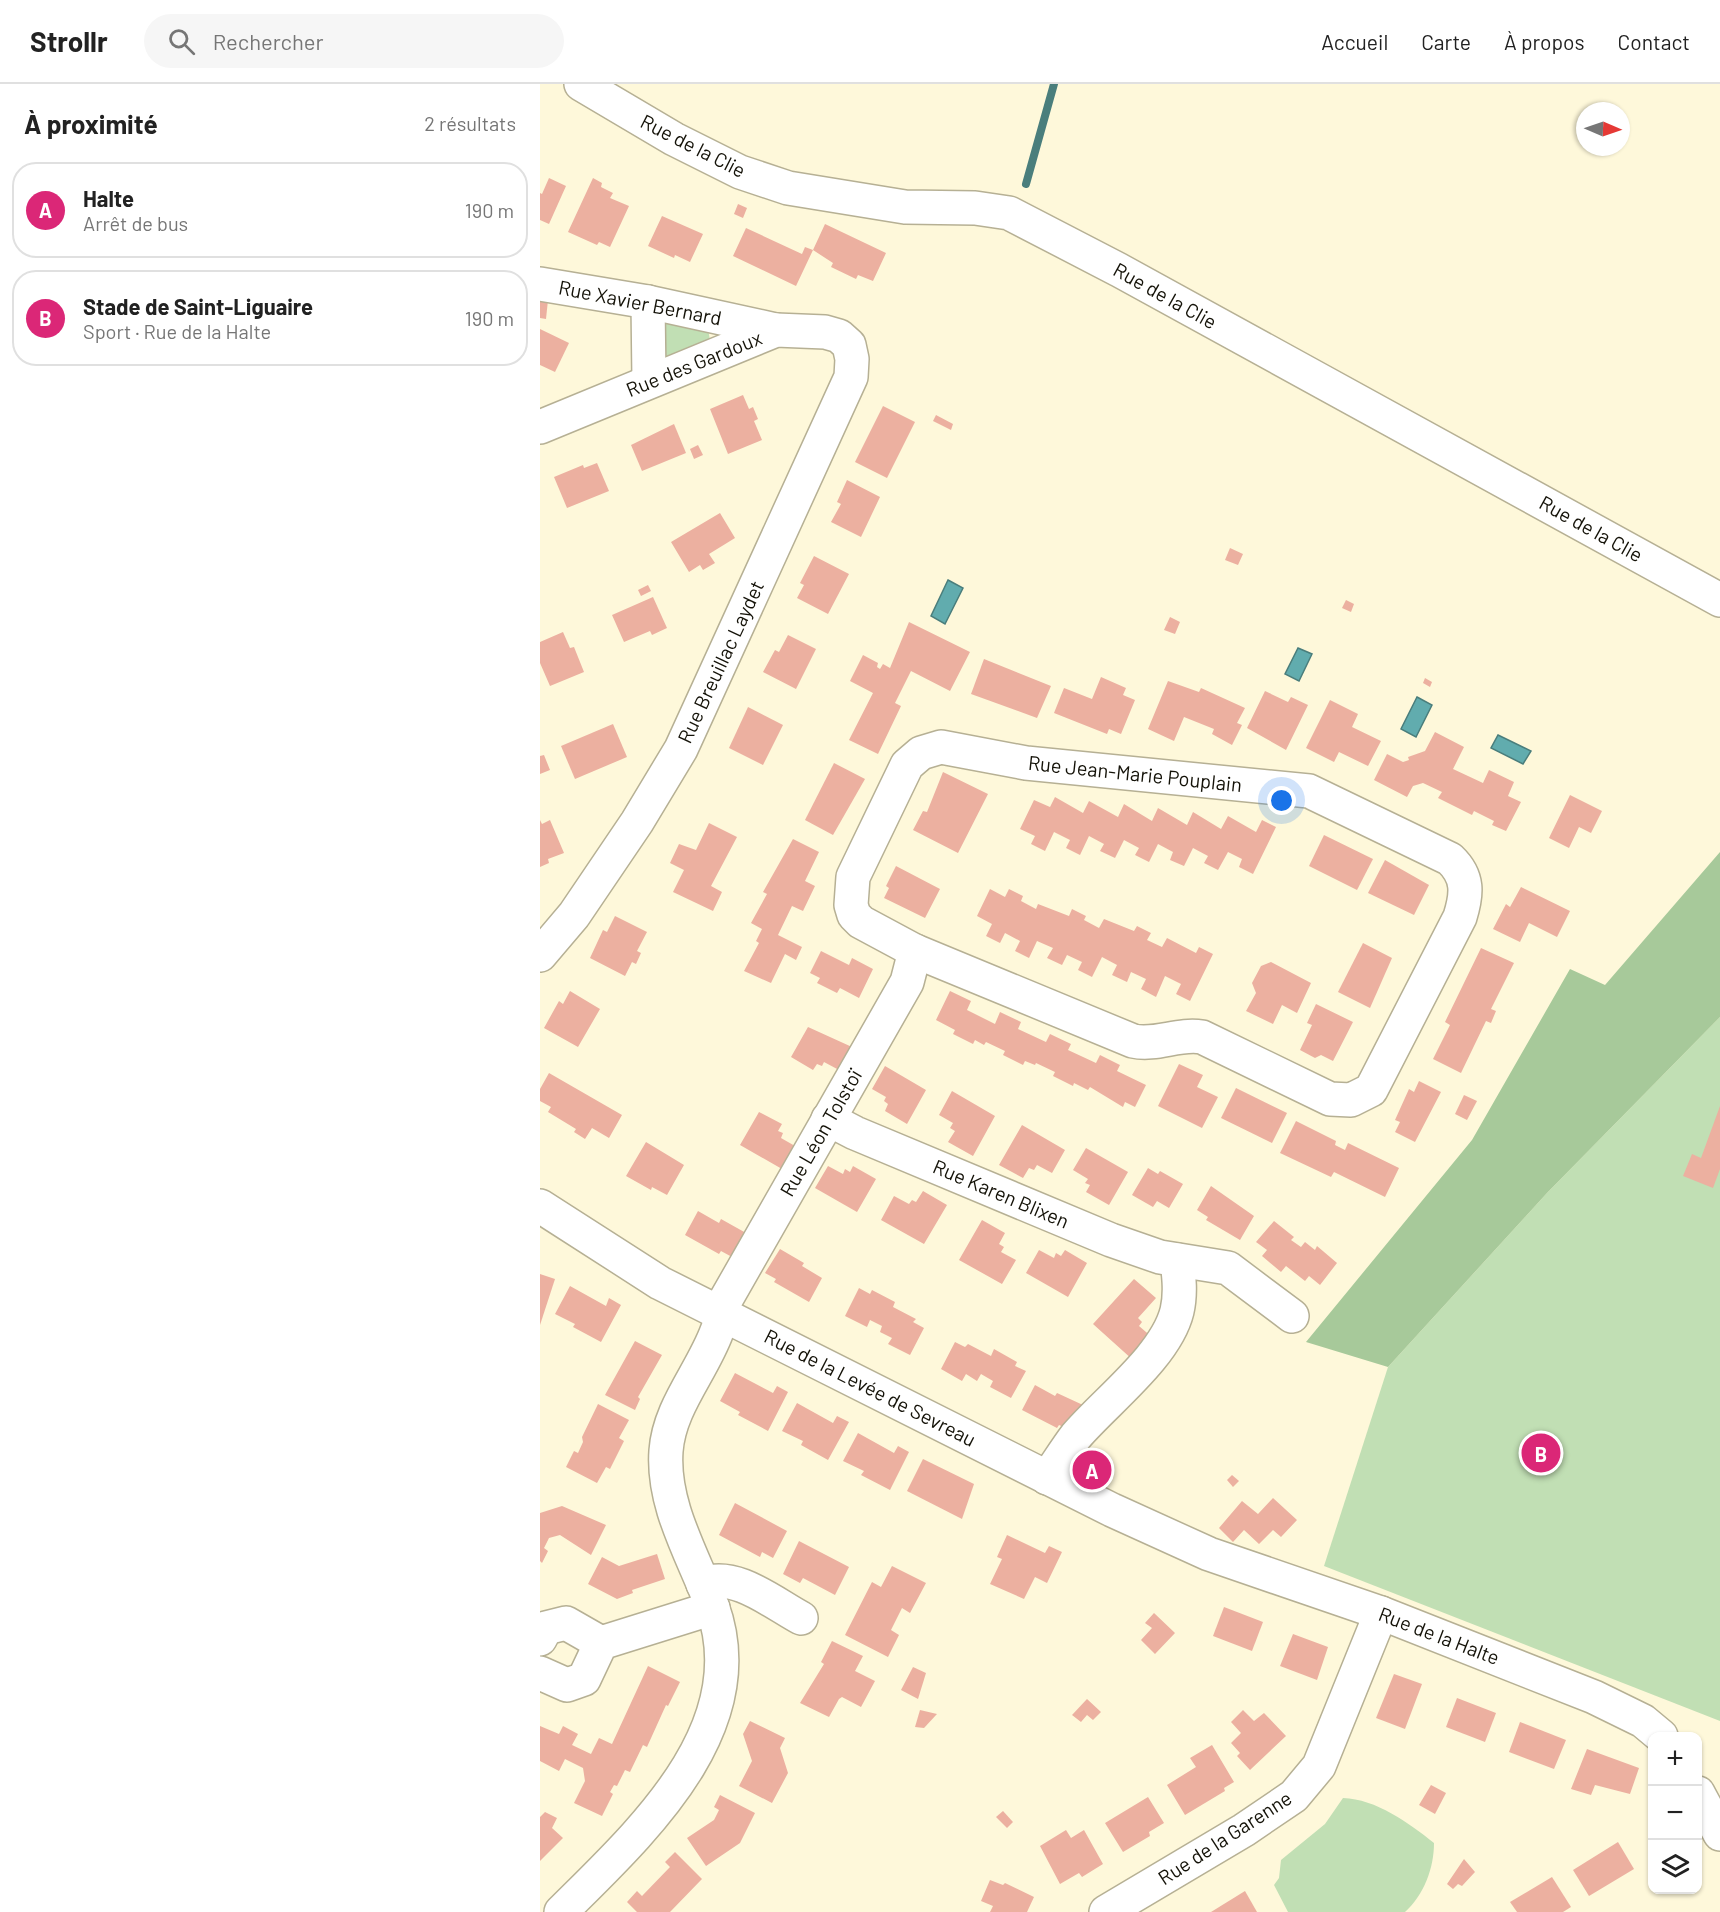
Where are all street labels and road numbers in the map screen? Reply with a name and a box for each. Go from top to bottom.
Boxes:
street label: Rue de la Clie [637,108,750,182]
street label: Rue de la Clie [1110,257,1221,333]
street label: Rue Xavier Bernard [557,274,724,330]
street label: Rue des Gardoux [622,325,765,401]
street label: Rue de la Clie [1536,490,1647,566]
street label: Rue Breuillac Laydet [672,576,768,747]
street label: Rue Jean-Marie Pouplain [1027,750,1243,796]
street label: Rue Léon Tolstoï [774,1064,867,1200]
street label: Rue Karen Blixen [930,1154,1073,1233]
street label: Rue de la Levée de Sevreau [761,1323,980,1451]
street label: Rue de la Halte [1376,1601,1503,1669]
street label: Rue de la Garenne [1153,1785,1296,1889]

